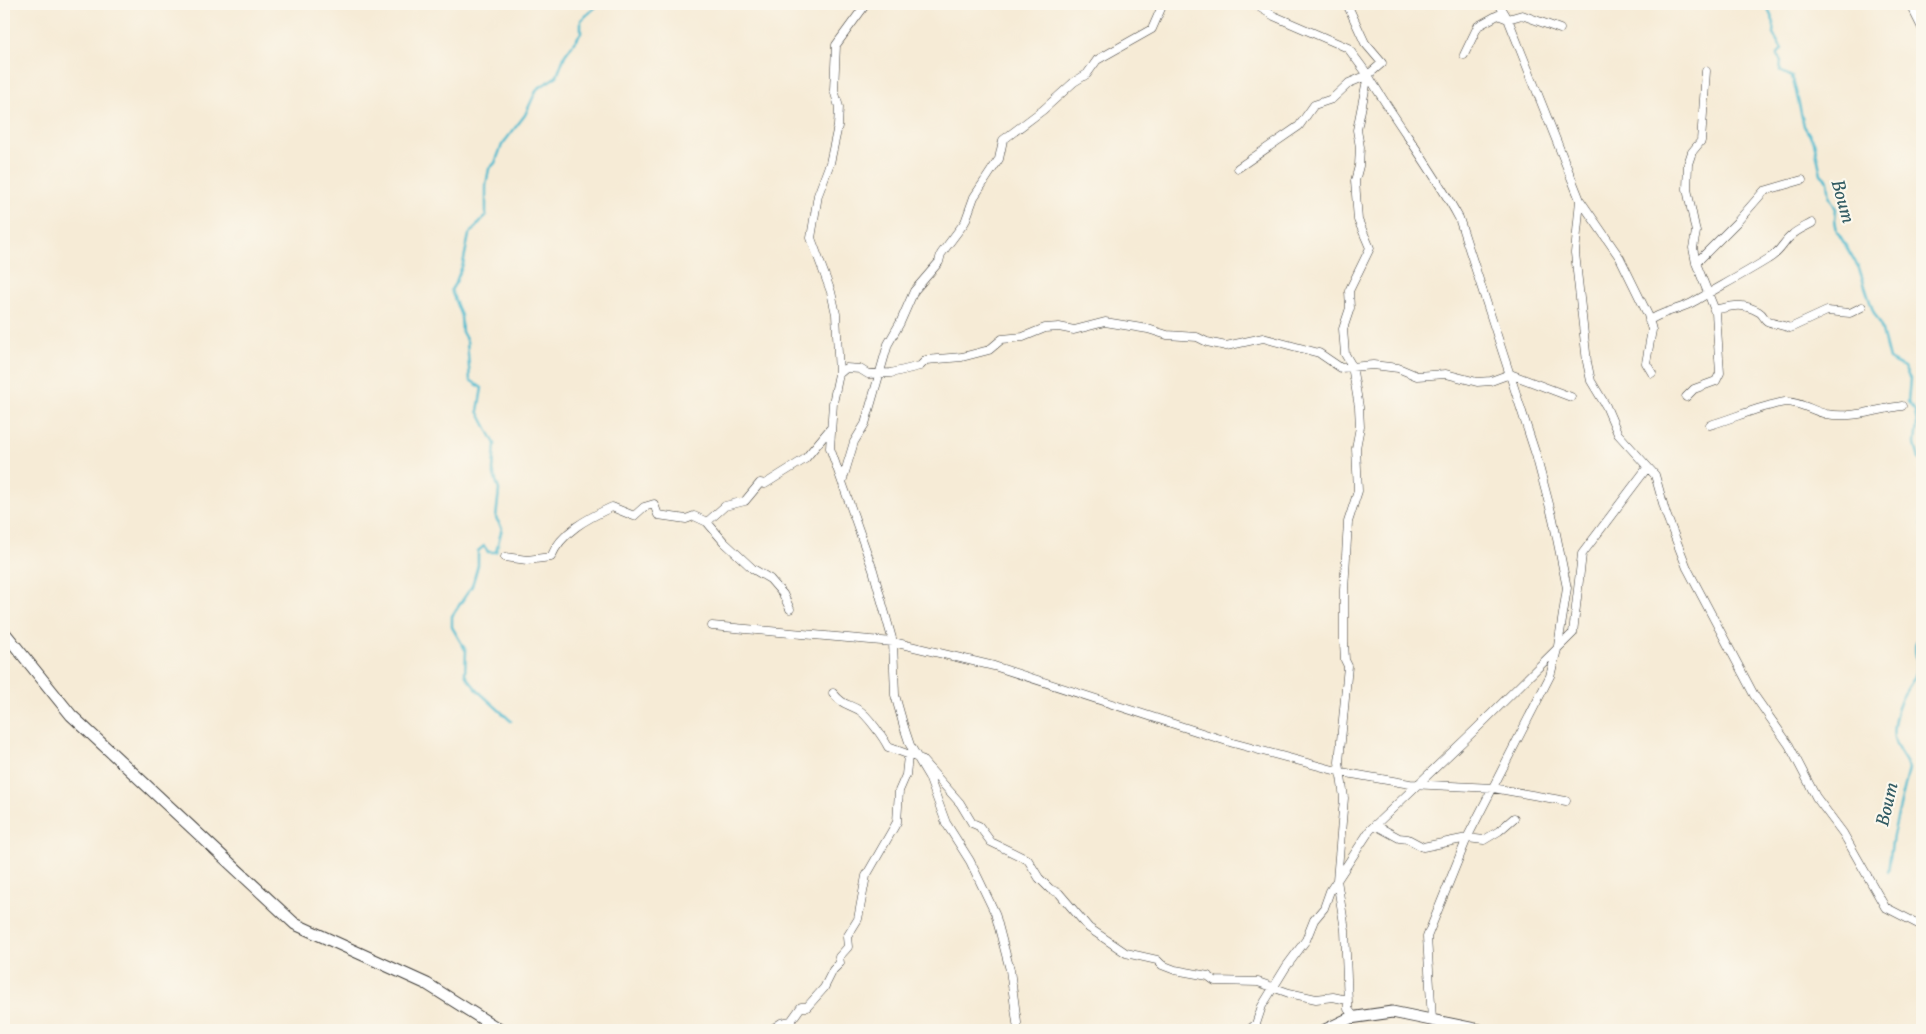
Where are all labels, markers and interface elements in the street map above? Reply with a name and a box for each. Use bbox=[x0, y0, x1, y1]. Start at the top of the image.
water label: Boum bbox=[1823, 177, 1861, 226]
water label: Boum bbox=[1870, 780, 1906, 829]

